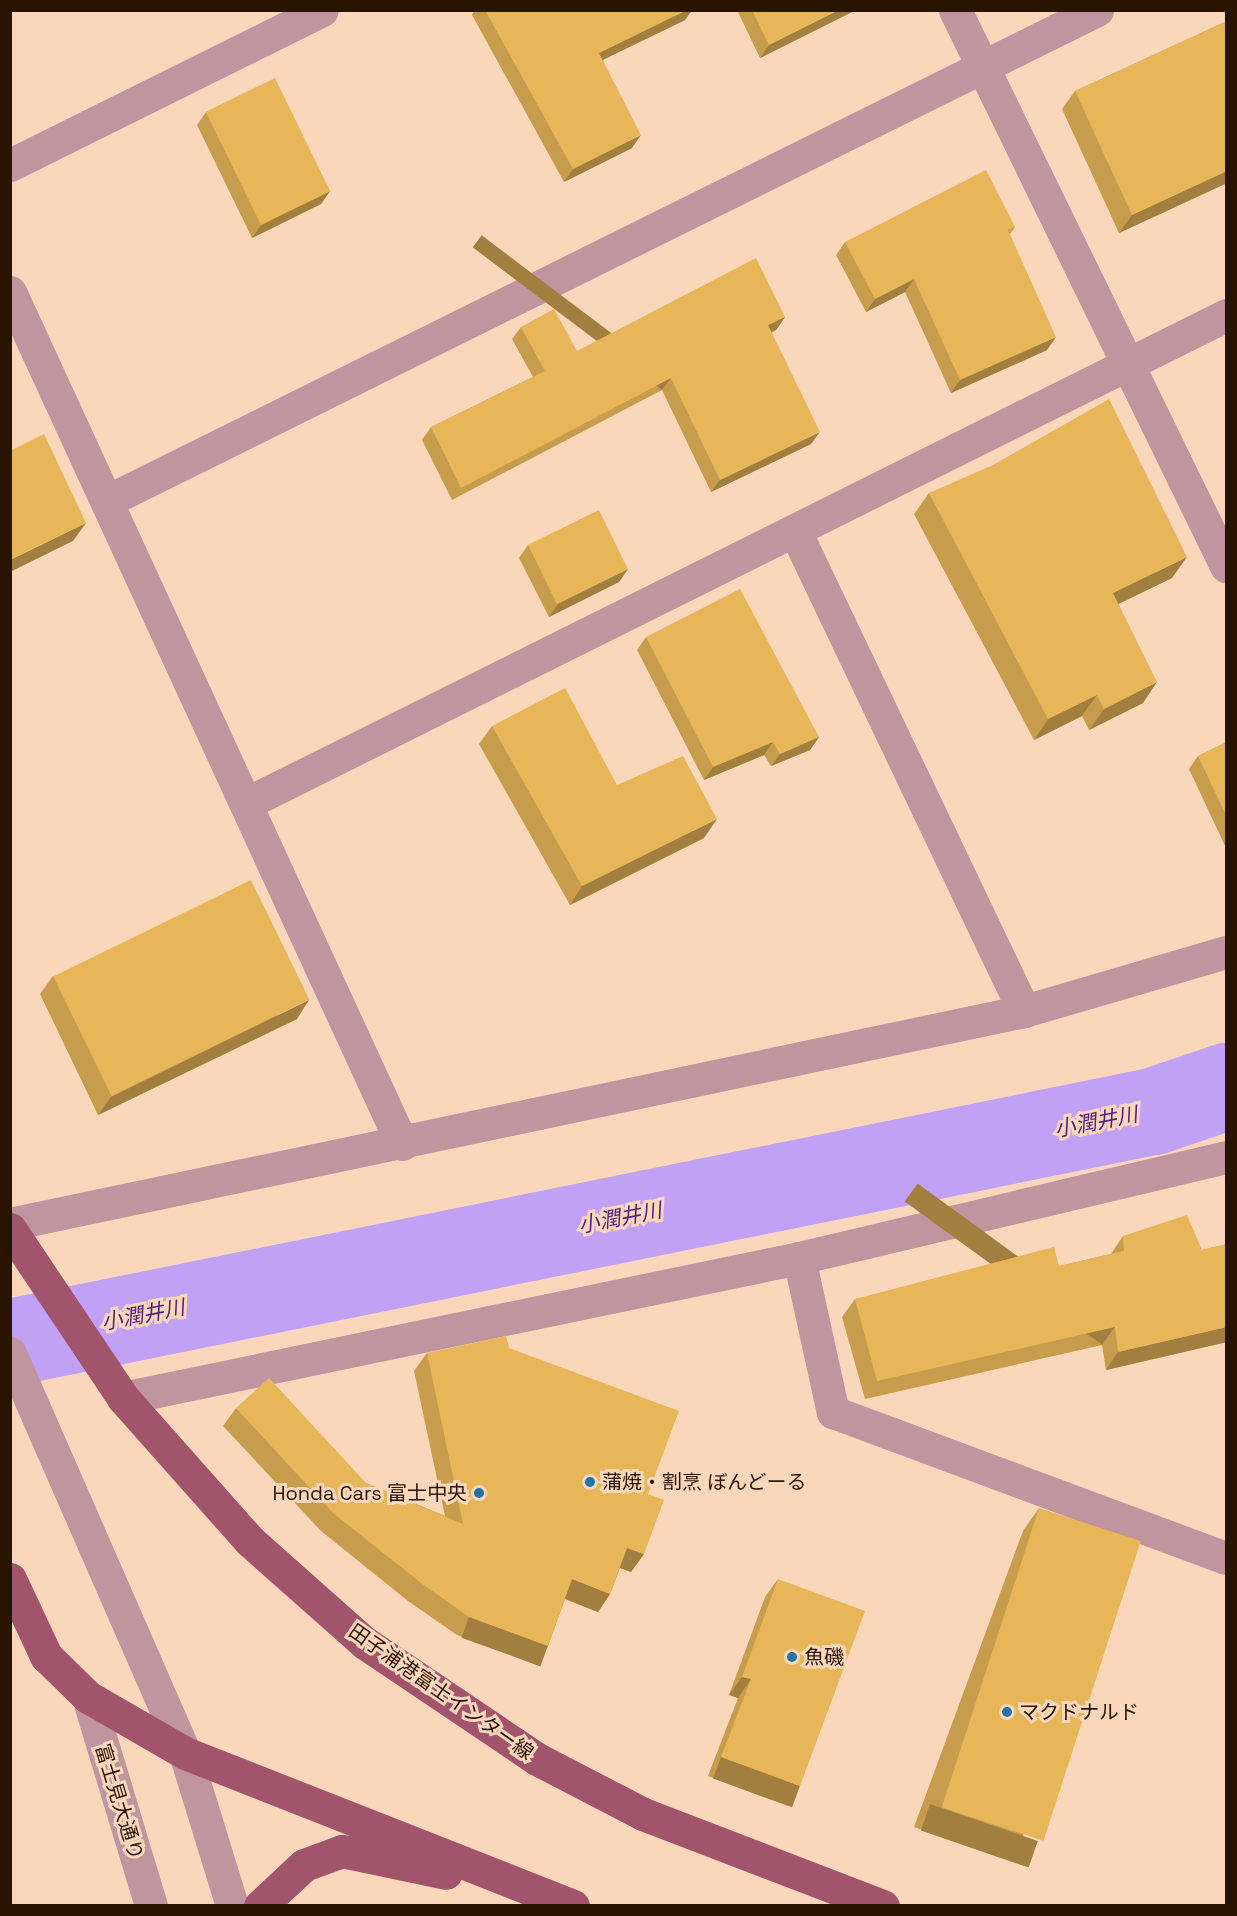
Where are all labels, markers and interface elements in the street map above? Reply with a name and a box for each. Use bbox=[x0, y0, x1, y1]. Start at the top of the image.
water label: 小潤井川 bbox=[1052, 1102, 1140, 1142]
water label: 小潤井川 bbox=[576, 1198, 664, 1238]
water label: 小潤井川 bbox=[99, 1295, 187, 1335]
place label: 蒲焼・割烹 ぼんどーる bbox=[602, 1470, 807, 1494]
marker: 蒲焼・割烹 ぼんどーる bbox=[583, 1475, 597, 1489]
place label: Honda Cars 富士中央 bbox=[272, 1481, 467, 1505]
marker: Honda Cars 富士中央 bbox=[472, 1486, 486, 1500]
street label: 田子浦港富士インター線 bbox=[344, 1619, 538, 1765]
place label: 魚磯 bbox=[804, 1645, 844, 1669]
marker: 魚磯 bbox=[785, 1650, 799, 1664]
place label: マクドナルド bbox=[1019, 1700, 1139, 1724]
marker: マクドナルド bbox=[1000, 1705, 1014, 1719]
street label: 富士見大通り bbox=[90, 1741, 148, 1863]

